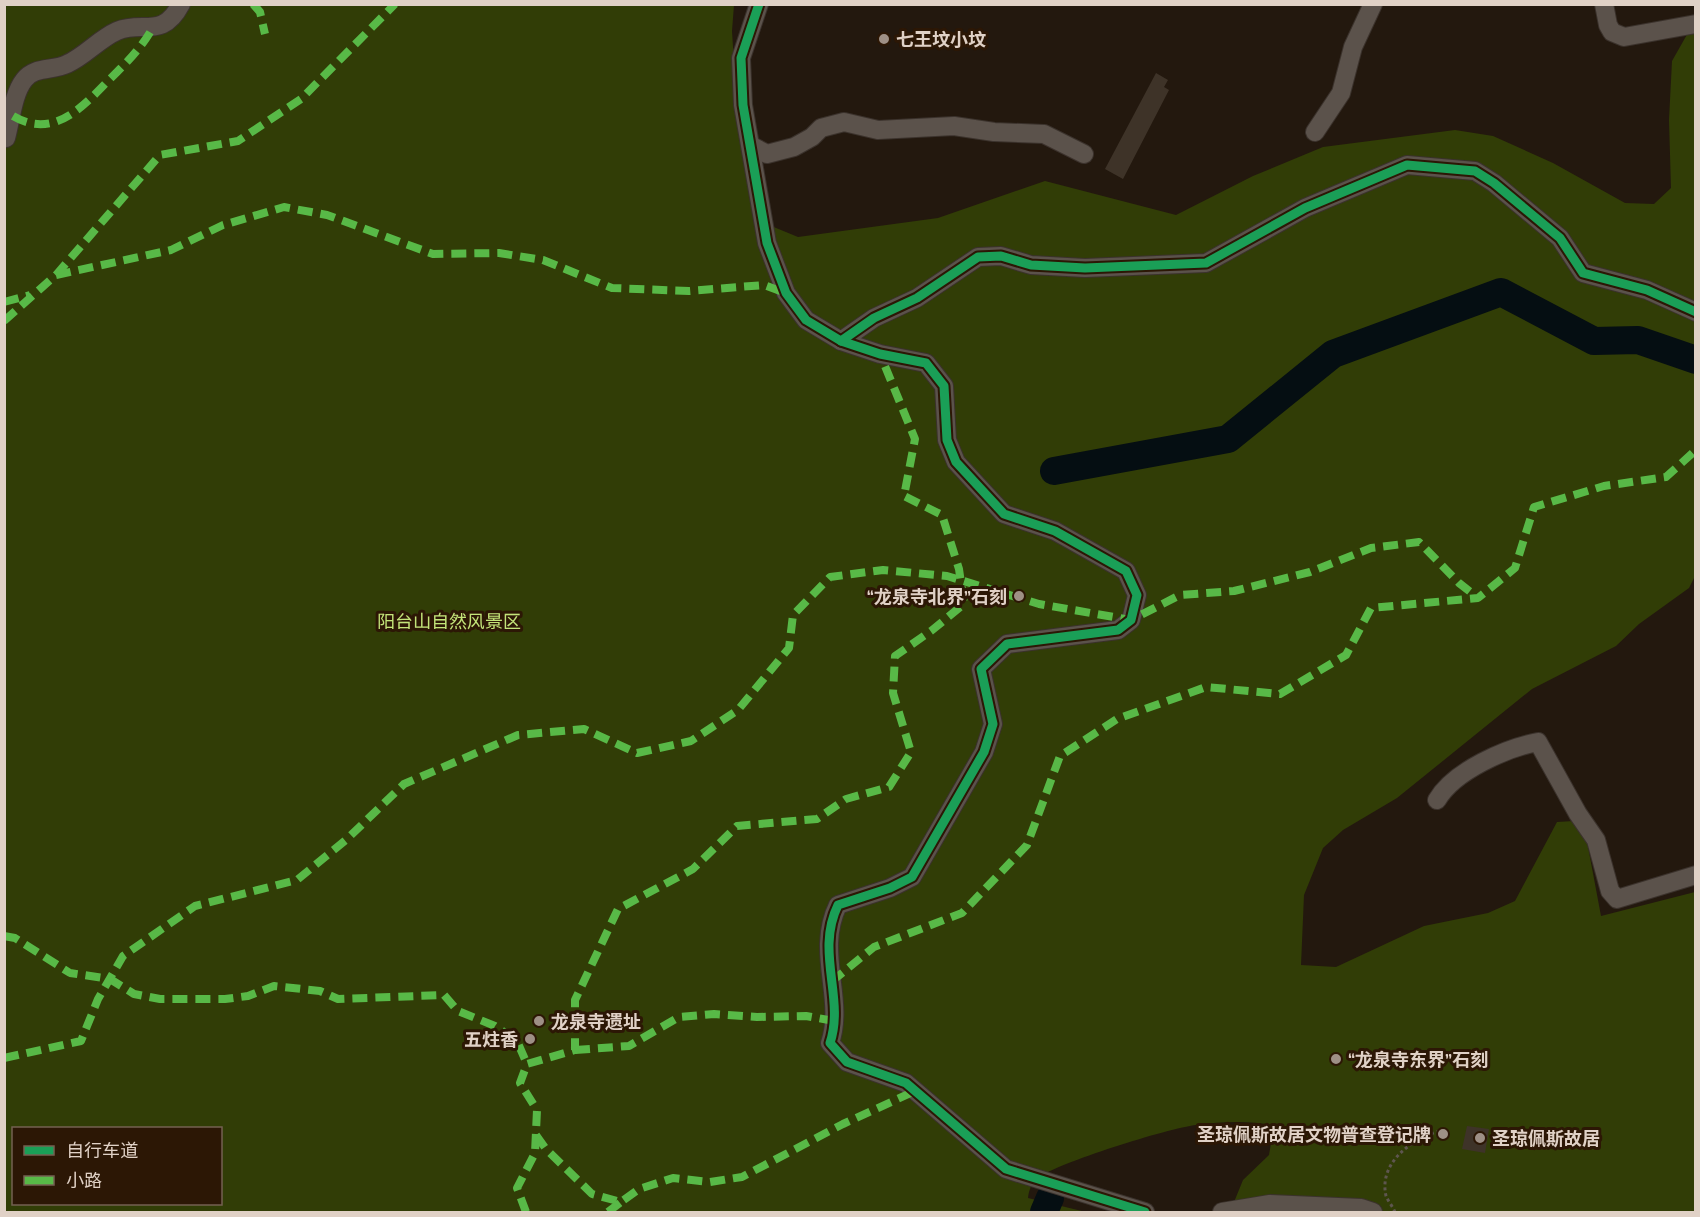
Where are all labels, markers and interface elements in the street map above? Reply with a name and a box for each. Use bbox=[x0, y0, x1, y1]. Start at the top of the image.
place label: 七王坟小坟 bbox=[896, 28, 986, 50]
marker: 七王坟小坟 bbox=[877, 32, 891, 46]
place label: “龙泉寺北界”石刻 bbox=[867, 585, 1007, 607]
marker: “龙泉寺北界”石刻 bbox=[1012, 589, 1026, 603]
park label: 阳台山自然风景区 bbox=[377, 610, 521, 632]
place label: 龙泉寺遗址 bbox=[551, 1010, 641, 1032]
marker: 龙泉寺遗址 bbox=[532, 1014, 546, 1028]
place label: 五炷香 bbox=[464, 1028, 518, 1050]
marker: 五炷香 bbox=[523, 1032, 537, 1046]
place label: “龙泉寺东界”石刻 bbox=[1348, 1048, 1488, 1070]
marker: “龙泉寺东界”石刻 bbox=[1329, 1052, 1343, 1066]
place label: 圣琼佩斯故居文物普查登记牌 bbox=[1197, 1123, 1431, 1145]
legend bbox=[12, 1127, 222, 1205]
marker: 圣琼佩斯故居文物普查登记牌 bbox=[1436, 1127, 1450, 1141]
place label: 圣琼佩斯故居 bbox=[1492, 1127, 1600, 1149]
marker: 圣琼佩斯故居 bbox=[1473, 1131, 1487, 1145]
text: 自行车道 bbox=[66, 1139, 138, 1161]
text: 小路 bbox=[66, 1169, 102, 1191]

